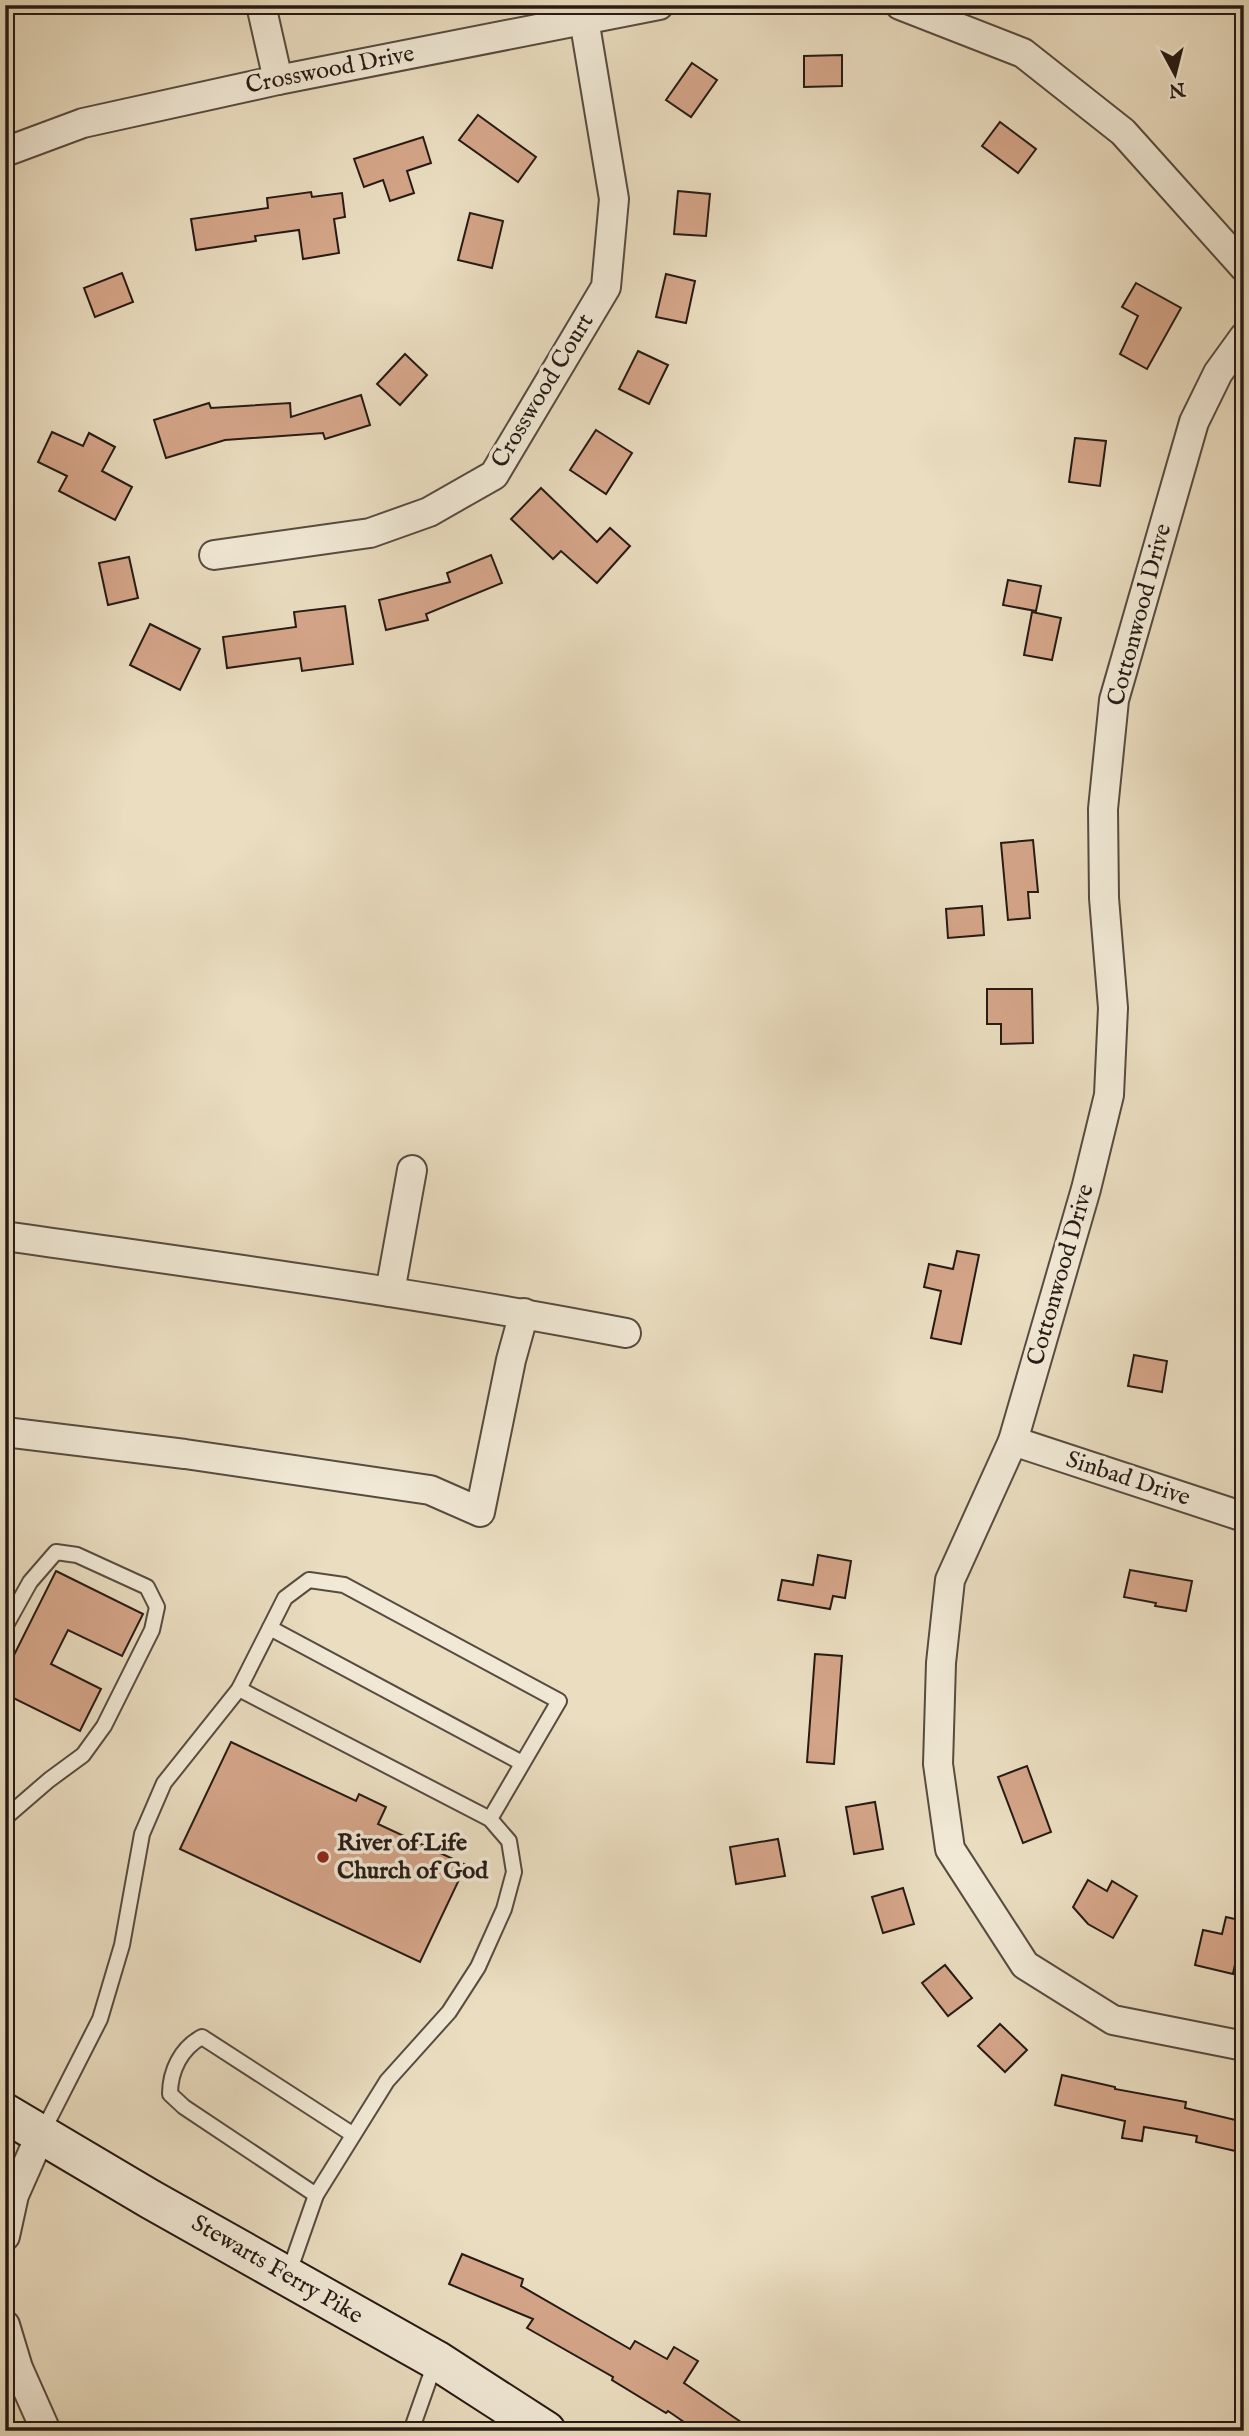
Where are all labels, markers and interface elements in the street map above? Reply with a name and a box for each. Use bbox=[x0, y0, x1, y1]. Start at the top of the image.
street label: Crosswood Drive bbox=[243, 38, 417, 102]
north arrow bbox=[1140, 38, 1210, 108]
text: N bbox=[1167, 76, 1187, 102]
street label: Crosswood Court bbox=[485, 308, 601, 474]
street label: Cottonwood Drive bbox=[1101, 521, 1179, 709]
street label: Cottonwood Drive bbox=[1020, 1181, 1102, 1369]
street label: Sinbad Drive bbox=[1062, 1444, 1194, 1514]
place label: River of Life Church of God bbox=[337, 1828, 489, 1887]
marker: River of Life Church of God bbox=[315, 1849, 331, 1865]
street label: Stewarts Ferry Pike bbox=[186, 2208, 368, 2332]

